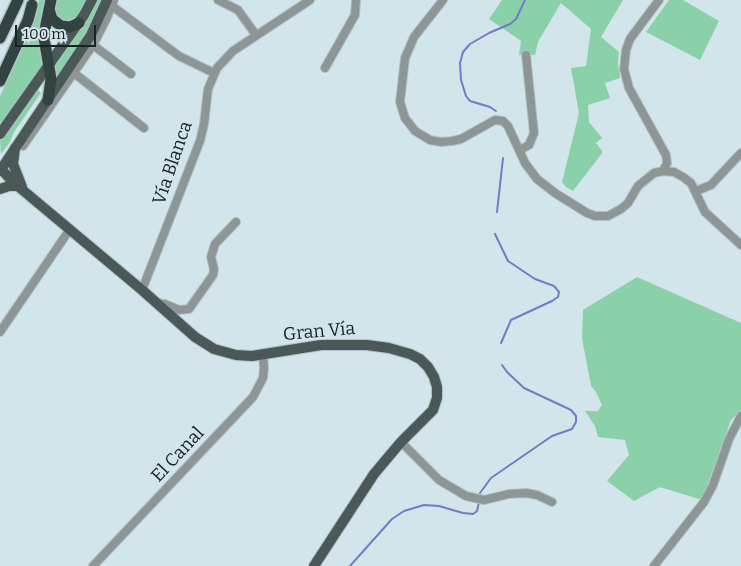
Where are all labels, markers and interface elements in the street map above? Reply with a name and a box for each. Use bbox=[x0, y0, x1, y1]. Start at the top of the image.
scale bar bbox=[18, 15, 99, 47]
text: 100 m bbox=[23, 25, 66, 43]
street label: Vía Blanca bbox=[149, 118, 197, 208]
street label: Gran Vía bbox=[282, 318, 356, 346]
street label: El Canal bbox=[147, 423, 209, 487]

